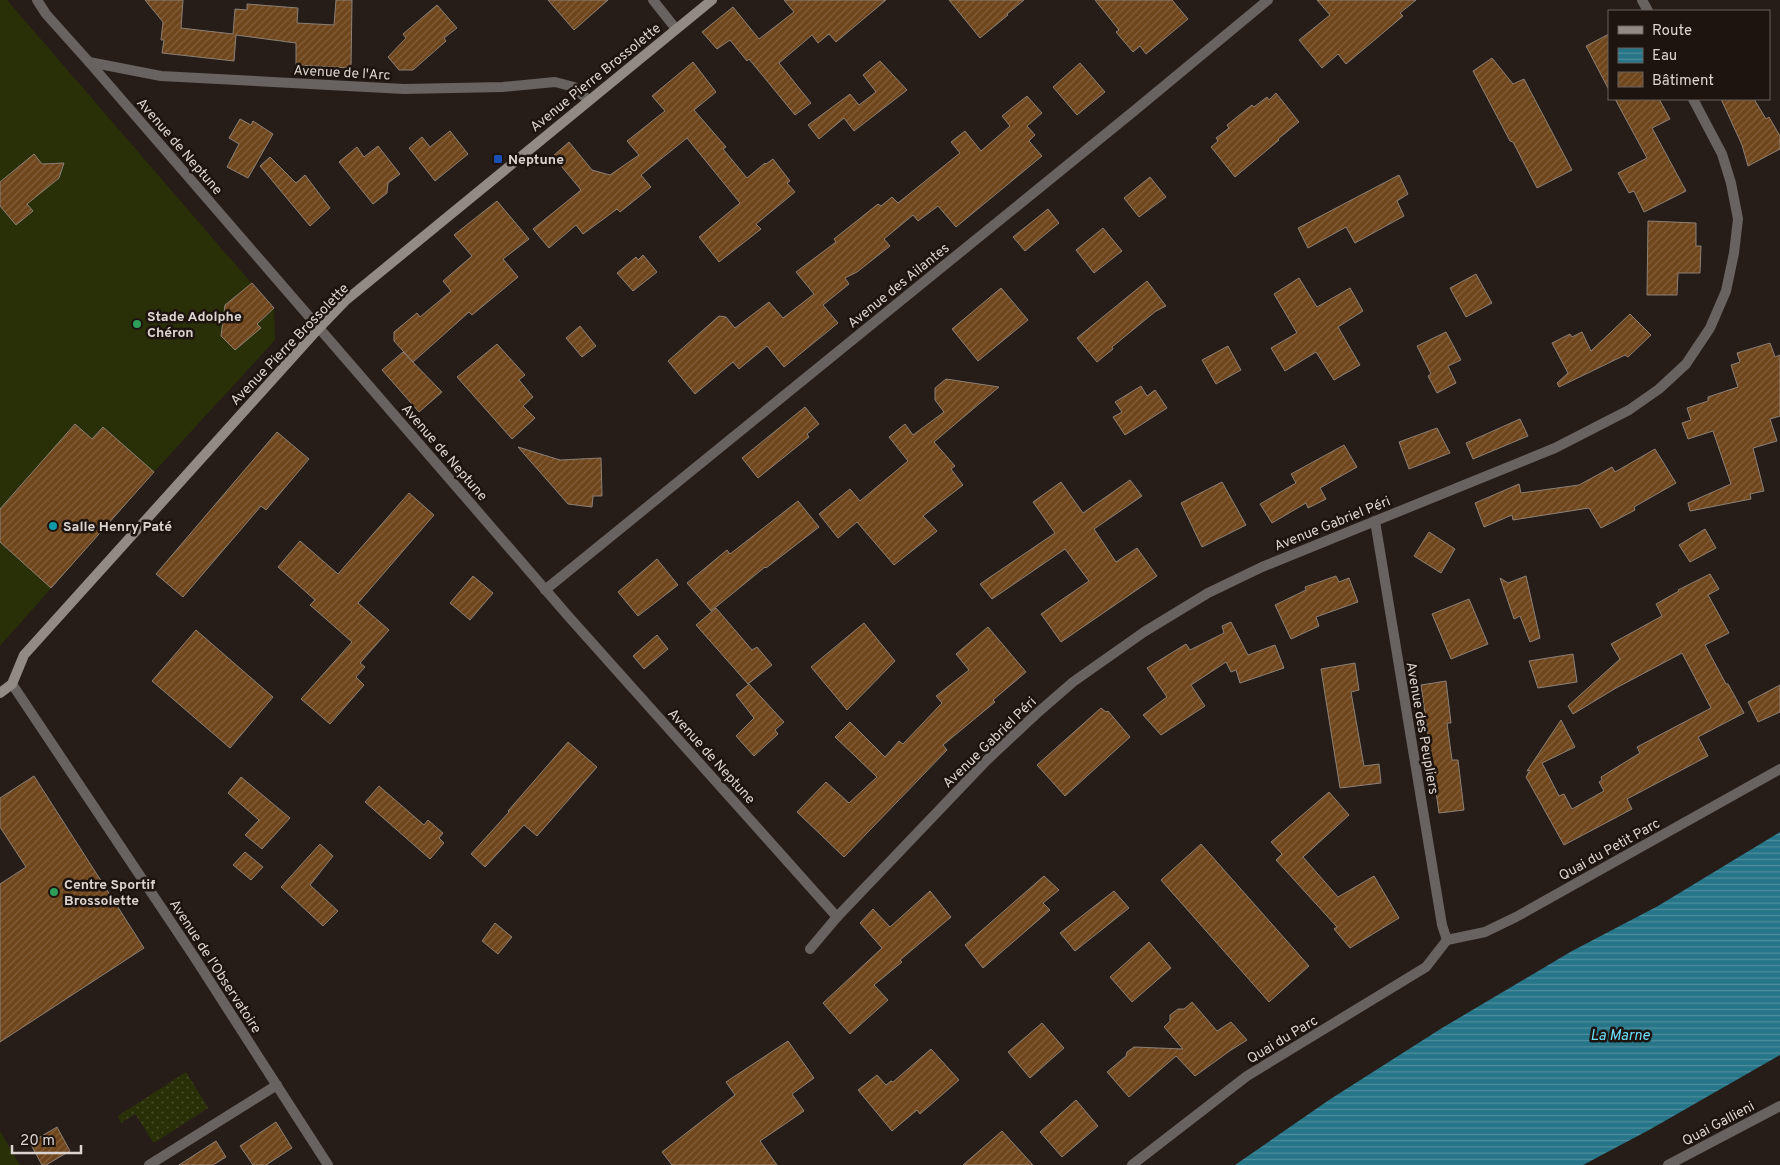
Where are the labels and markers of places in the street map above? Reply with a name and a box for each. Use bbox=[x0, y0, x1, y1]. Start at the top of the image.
place label: Neptune bbox=[508, 152, 564, 169]
marker: Neptune bbox=[492, 153, 504, 165]
place label: Stade Adolphe Chéron bbox=[147, 309, 242, 342]
marker: Stade Adolphe Chéron bbox=[131, 318, 143, 330]
place label: Salle Henry Paté bbox=[63, 519, 172, 536]
marker: Salle Henry Paté bbox=[47, 520, 59, 532]
place label: Centre Sportif Brossolette bbox=[64, 877, 155, 910]
marker: Centre Sportif Brossolette bbox=[48, 886, 60, 898]

